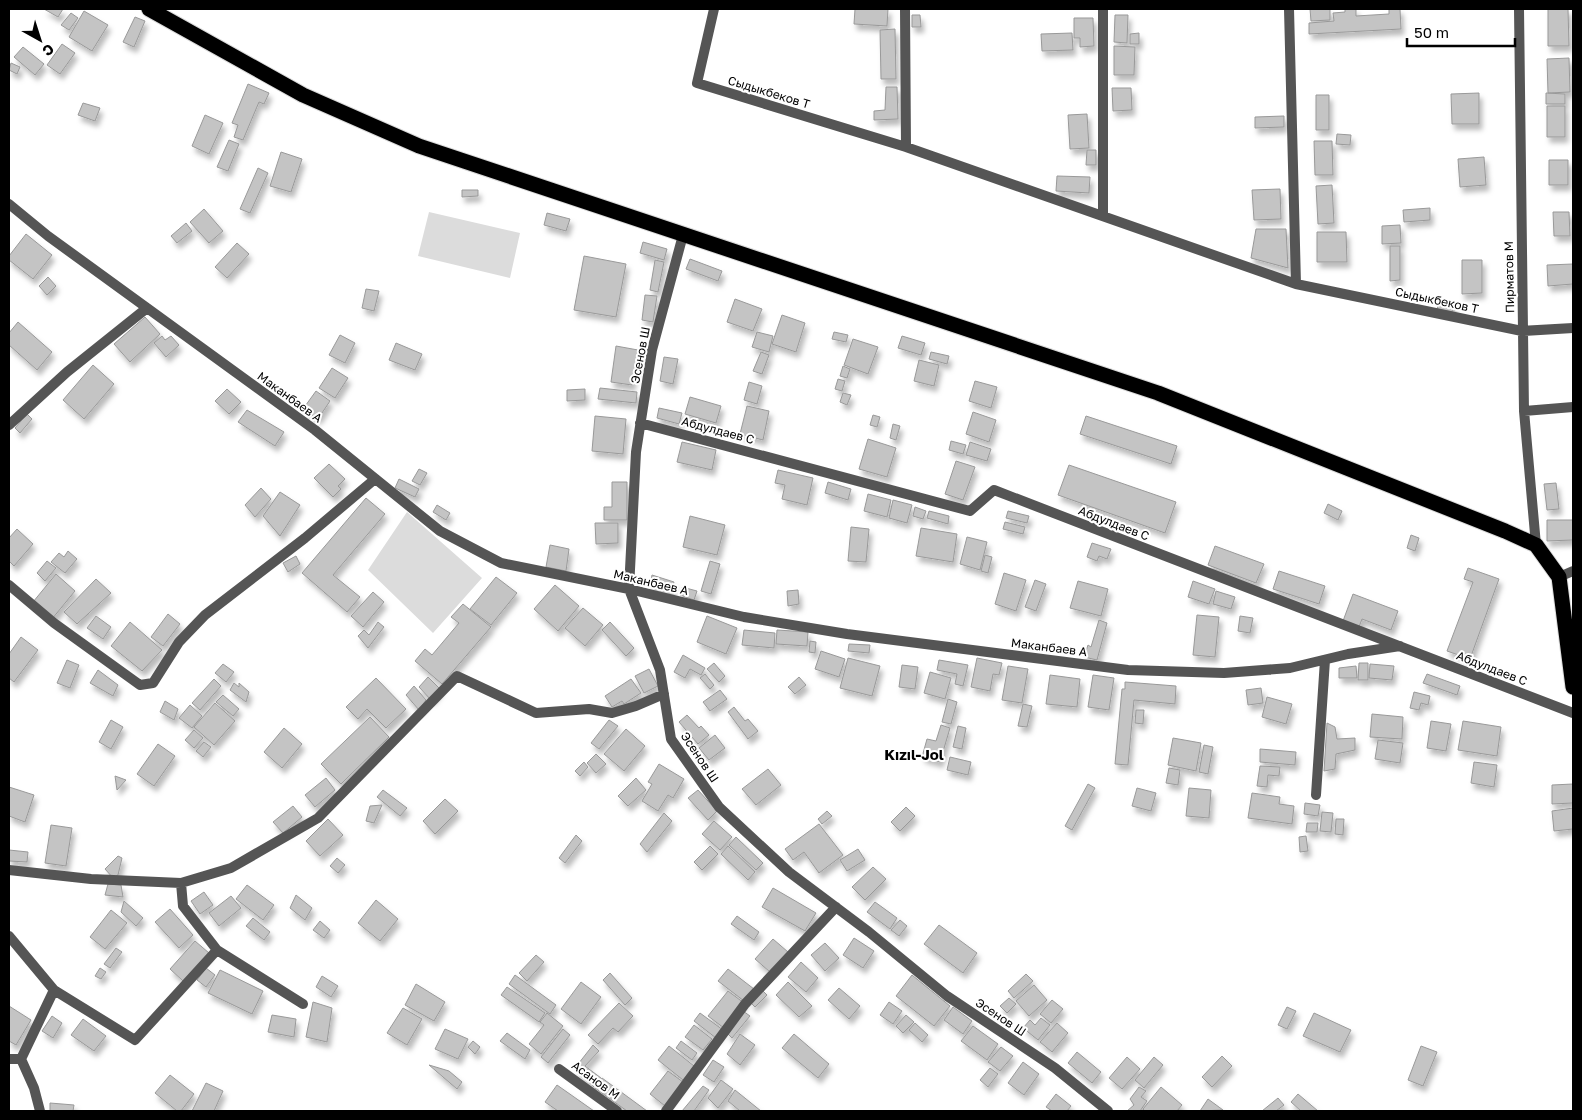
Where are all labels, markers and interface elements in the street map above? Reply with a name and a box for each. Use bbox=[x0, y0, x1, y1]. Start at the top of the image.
north arrow bbox=[15, 15, 65, 65]
scale bar bbox=[1407, 15, 1514, 47]
text: 50 m bbox=[1414, 23, 1449, 41]
text: С bbox=[39, 41, 58, 60]
street label: Сыдыкбеков Т bbox=[726, 72, 812, 112]
street label: Пирматов М bbox=[1501, 241, 1517, 313]
street label: Сыдыкбеков Т bbox=[1394, 284, 1481, 316]
street label: Эсенов Ш bbox=[627, 325, 653, 385]
street label: Маканбаев А bbox=[255, 368, 325, 426]
street label: Абдулдаев С bbox=[680, 413, 756, 447]
street label: Абдулдаев С bbox=[1076, 503, 1152, 543]
street label: Маканбаев А bbox=[612, 566, 690, 598]
street label: Маканбаев А bbox=[1010, 635, 1088, 659]
street label: Абдулдаев С bbox=[1454, 648, 1530, 688]
street label: Эсенов Ш bbox=[678, 729, 722, 785]
district label: Kızıl-Jol bbox=[884, 745, 944, 763]
street label: Эсенов Ш bbox=[973, 995, 1029, 1039]
street label: Асанов М bbox=[569, 1058, 623, 1102]

